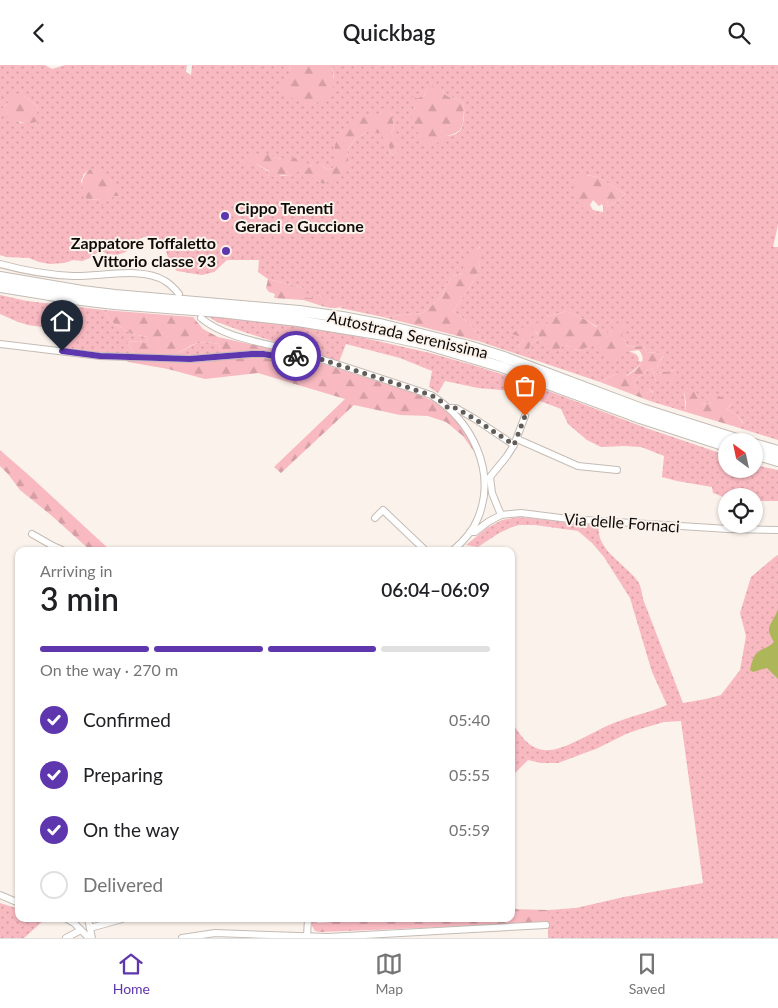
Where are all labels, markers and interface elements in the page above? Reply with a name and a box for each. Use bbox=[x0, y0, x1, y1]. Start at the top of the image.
icon: back bbox=[25, 19, 53, 47]
text: Quickbag bbox=[343, 19, 435, 46]
icon: search bbox=[725, 19, 753, 47]
place label: Cippo Tenenti Geraci e Guccione bbox=[235, 198, 364, 235]
marker: Cippo Tenenti Geraci e Guccione bbox=[219, 210, 231, 222]
place label: Zappatore Toffaletto Vittorio classe 93 bbox=[71, 233, 216, 270]
marker: Zappatore Toffaletto Vittorio classe 93 bbox=[220, 245, 232, 257]
pin bbox=[41, 300, 83, 351]
street label: Autostrada Serenissima bbox=[326, 306, 490, 362]
icon: home bbox=[48, 307, 76, 335]
courier bbox=[271, 331, 321, 381]
icon: bike bbox=[282, 342, 310, 370]
pin bbox=[504, 365, 546, 416]
icon: bag bbox=[511, 372, 539, 400]
north arrow bbox=[718, 433, 762, 477]
map controls bbox=[718, 433, 763, 533]
button: locate bbox=[718, 488, 763, 533]
street label: Via delle Fornaci bbox=[564, 508, 680, 536]
text: Arriving in bbox=[40, 561, 113, 580]
text: 06:04–06:09 bbox=[381, 578, 490, 601]
text: 3 min bbox=[40, 579, 119, 618]
text: On the way · 270 m bbox=[40, 660, 178, 679]
icon: check bbox=[40, 706, 68, 734]
text: Confirmed bbox=[83, 708, 171, 731]
text: 05:40 bbox=[449, 710, 490, 729]
icon: check bbox=[40, 761, 68, 789]
text: Preparing bbox=[83, 763, 163, 786]
text: 05:55 bbox=[449, 765, 490, 784]
icon: check bbox=[40, 816, 68, 844]
text: On the way bbox=[83, 818, 179, 841]
text: 05:59 bbox=[449, 820, 490, 839]
text: Delivered bbox=[83, 873, 163, 896]
tab: Home bbox=[113, 950, 150, 997]
tab: Map bbox=[375, 950, 403, 997]
tab: Saved bbox=[629, 950, 665, 997]

